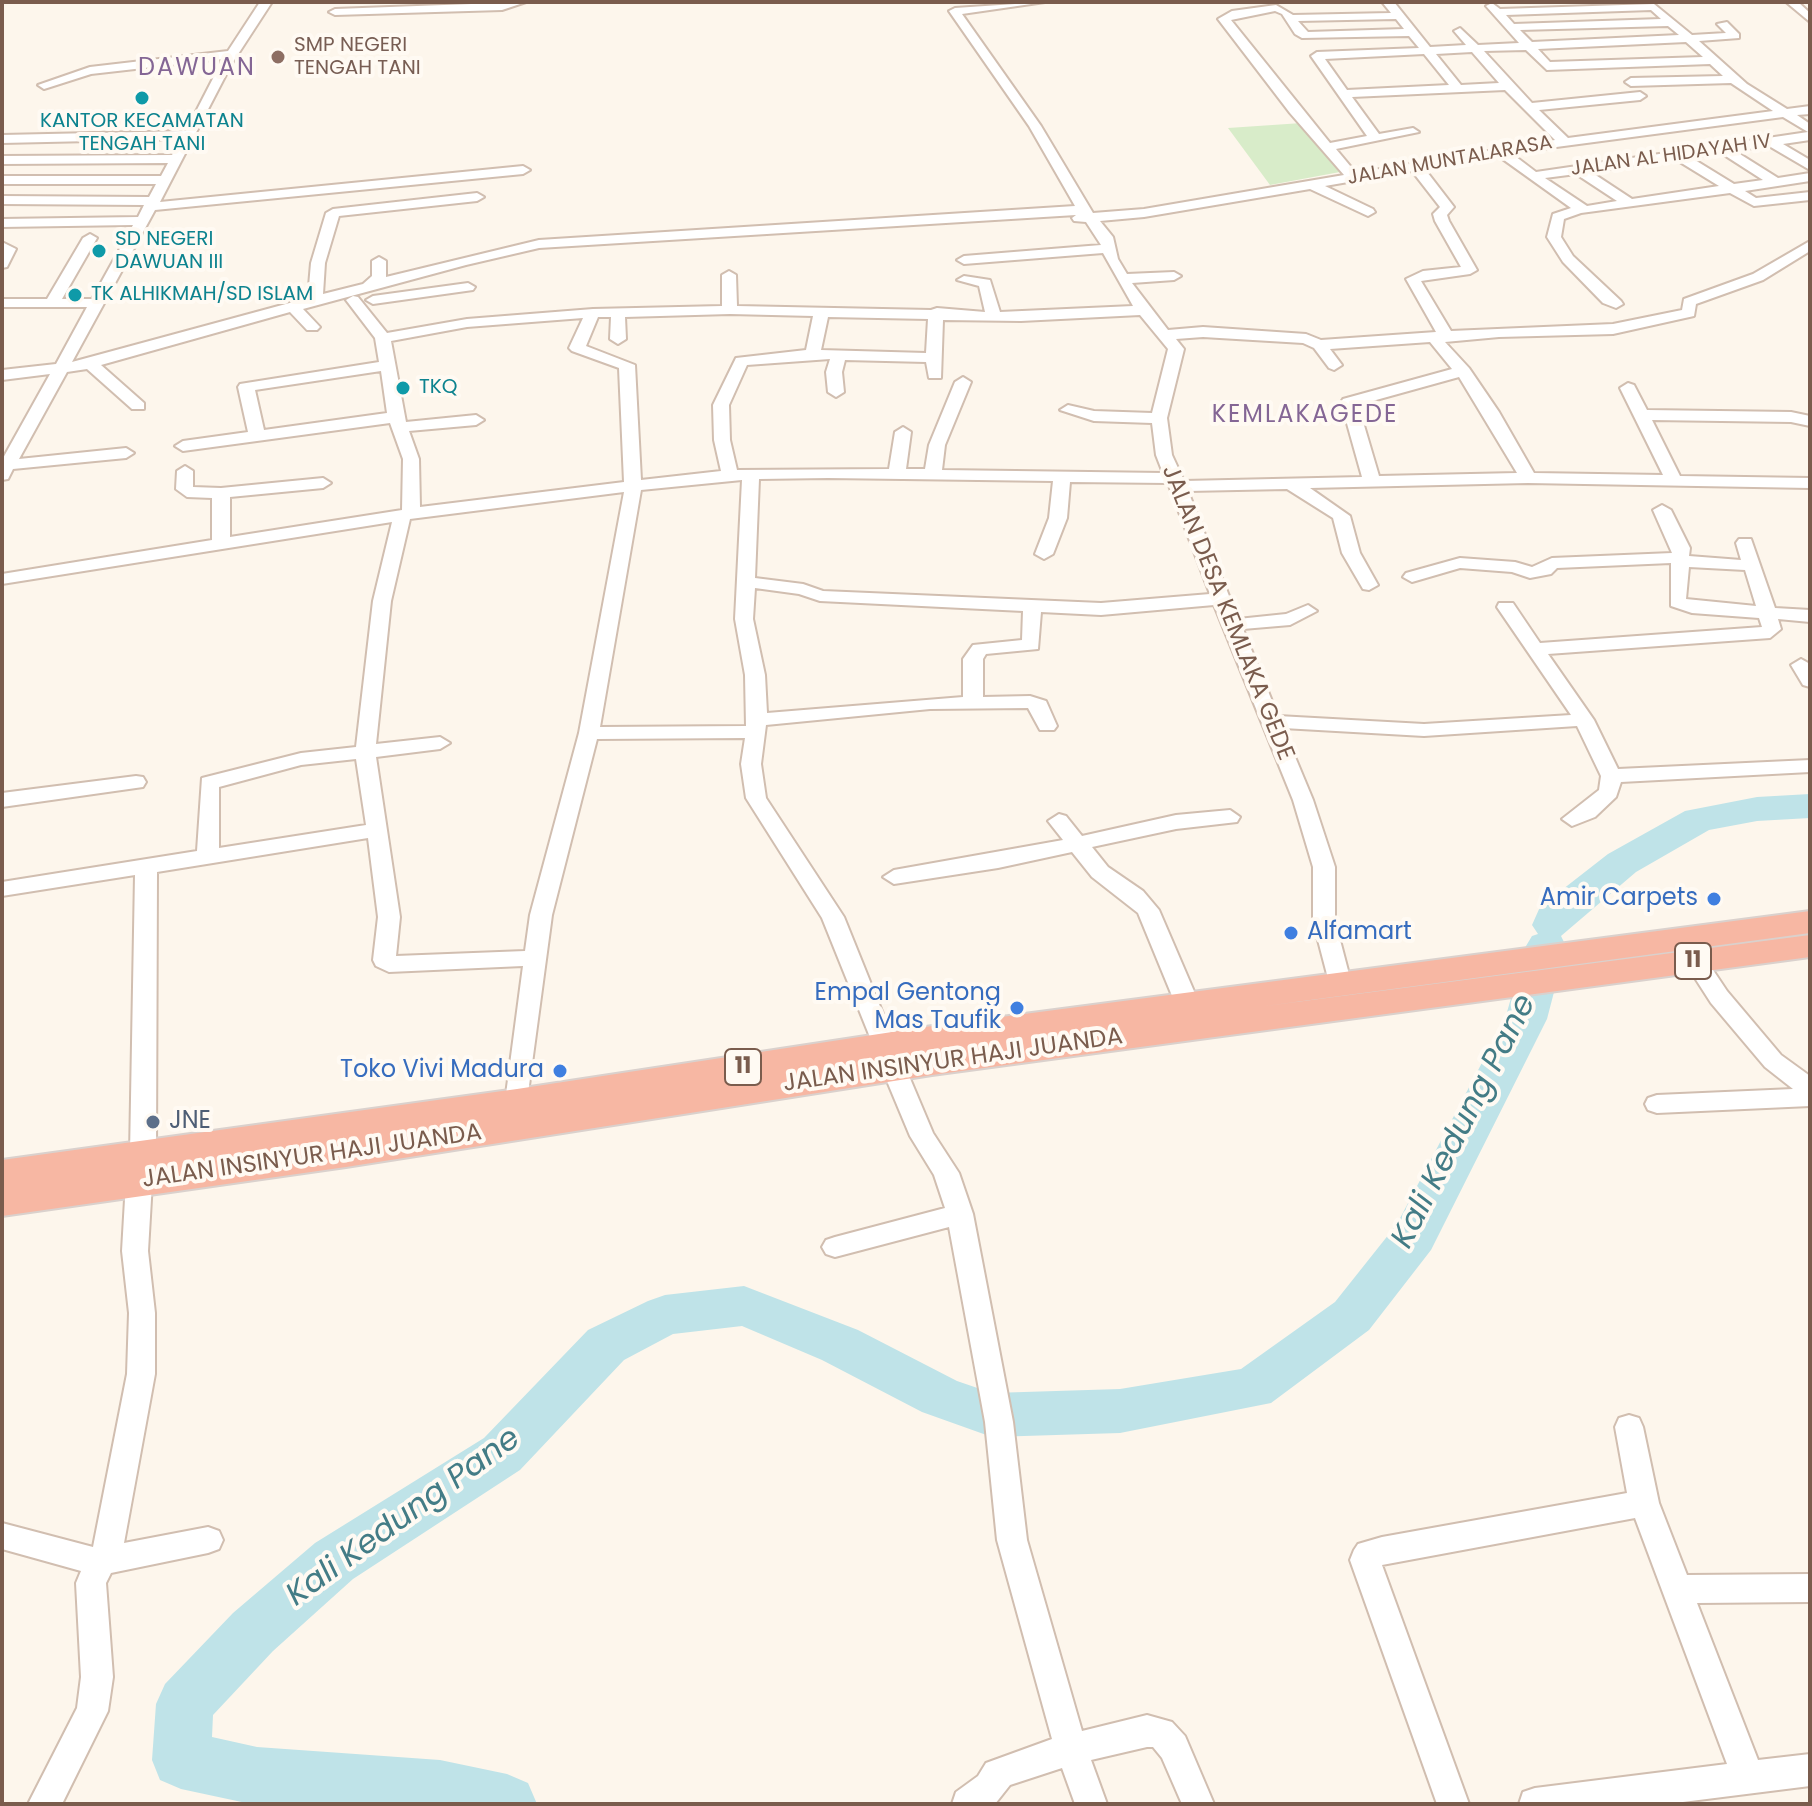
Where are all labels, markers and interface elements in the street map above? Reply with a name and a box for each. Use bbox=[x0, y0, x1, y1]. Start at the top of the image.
place label: SMP NEGERI TENGAH TANI bbox=[294, 34, 421, 81]
marker: SMP NEGERI TENGAH TANI bbox=[269, 48, 287, 66]
district label: DAWUAN bbox=[138, 55, 256, 83]
marker: KANTOR KECAMATAN TENGAH TANI bbox=[133, 89, 151, 107]
place label: KANTOR KECAMATAN TENGAH TANI bbox=[40, 110, 244, 157]
street label: JALAN AL HIDAYAH IV bbox=[1569, 130, 1773, 182]
street label: JALAN MUNTALARASA bbox=[1346, 131, 1554, 191]
place label: SD NEGERI DAWUAN III bbox=[115, 228, 223, 275]
marker: SD NEGERI DAWUAN III bbox=[90, 242, 108, 260]
place label: TK ALHIKMAH/SD ISLAM bbox=[91, 283, 313, 307]
marker: TK ALHIKMAH/SD ISLAM bbox=[66, 286, 84, 304]
place label: TKQ bbox=[419, 376, 458, 400]
marker: TKQ bbox=[394, 379, 412, 397]
district label: KEMLAKAGEDE bbox=[1212, 402, 1398, 430]
street label: JALAN DESA KEMLAKA GEDE bbox=[1154, 461, 1300, 765]
place label: Amir Carpets bbox=[1540, 885, 1698, 913]
marker: Amir Carpets bbox=[1705, 890, 1723, 908]
place label: Alfamart bbox=[1307, 919, 1412, 947]
marker: Alfamart bbox=[1282, 924, 1300, 942]
road number: 11 bbox=[1675, 943, 1711, 979]
place label: Empal Gentong Mas Taufik bbox=[815, 980, 1001, 1036]
water label: Kali Kedung Pane bbox=[1384, 989, 1546, 1255]
marker: Empal Gentong Mas Taufik bbox=[1008, 999, 1026, 1017]
street label: JALAN INSINYUR HAJI JUANDA bbox=[781, 1023, 1125, 1099]
road number: 11 bbox=[725, 1049, 761, 1085]
place label: Toko Vivi Madura bbox=[340, 1057, 544, 1085]
marker: Toko Vivi Madura bbox=[551, 1062, 569, 1080]
place label: JNE bbox=[169, 1108, 211, 1136]
marker: JNE bbox=[144, 1113, 162, 1131]
street label: JALAN INSINYUR HAJI JUANDA bbox=[140, 1119, 484, 1195]
water label: Kali Kedung Pane bbox=[280, 1420, 528, 1616]

